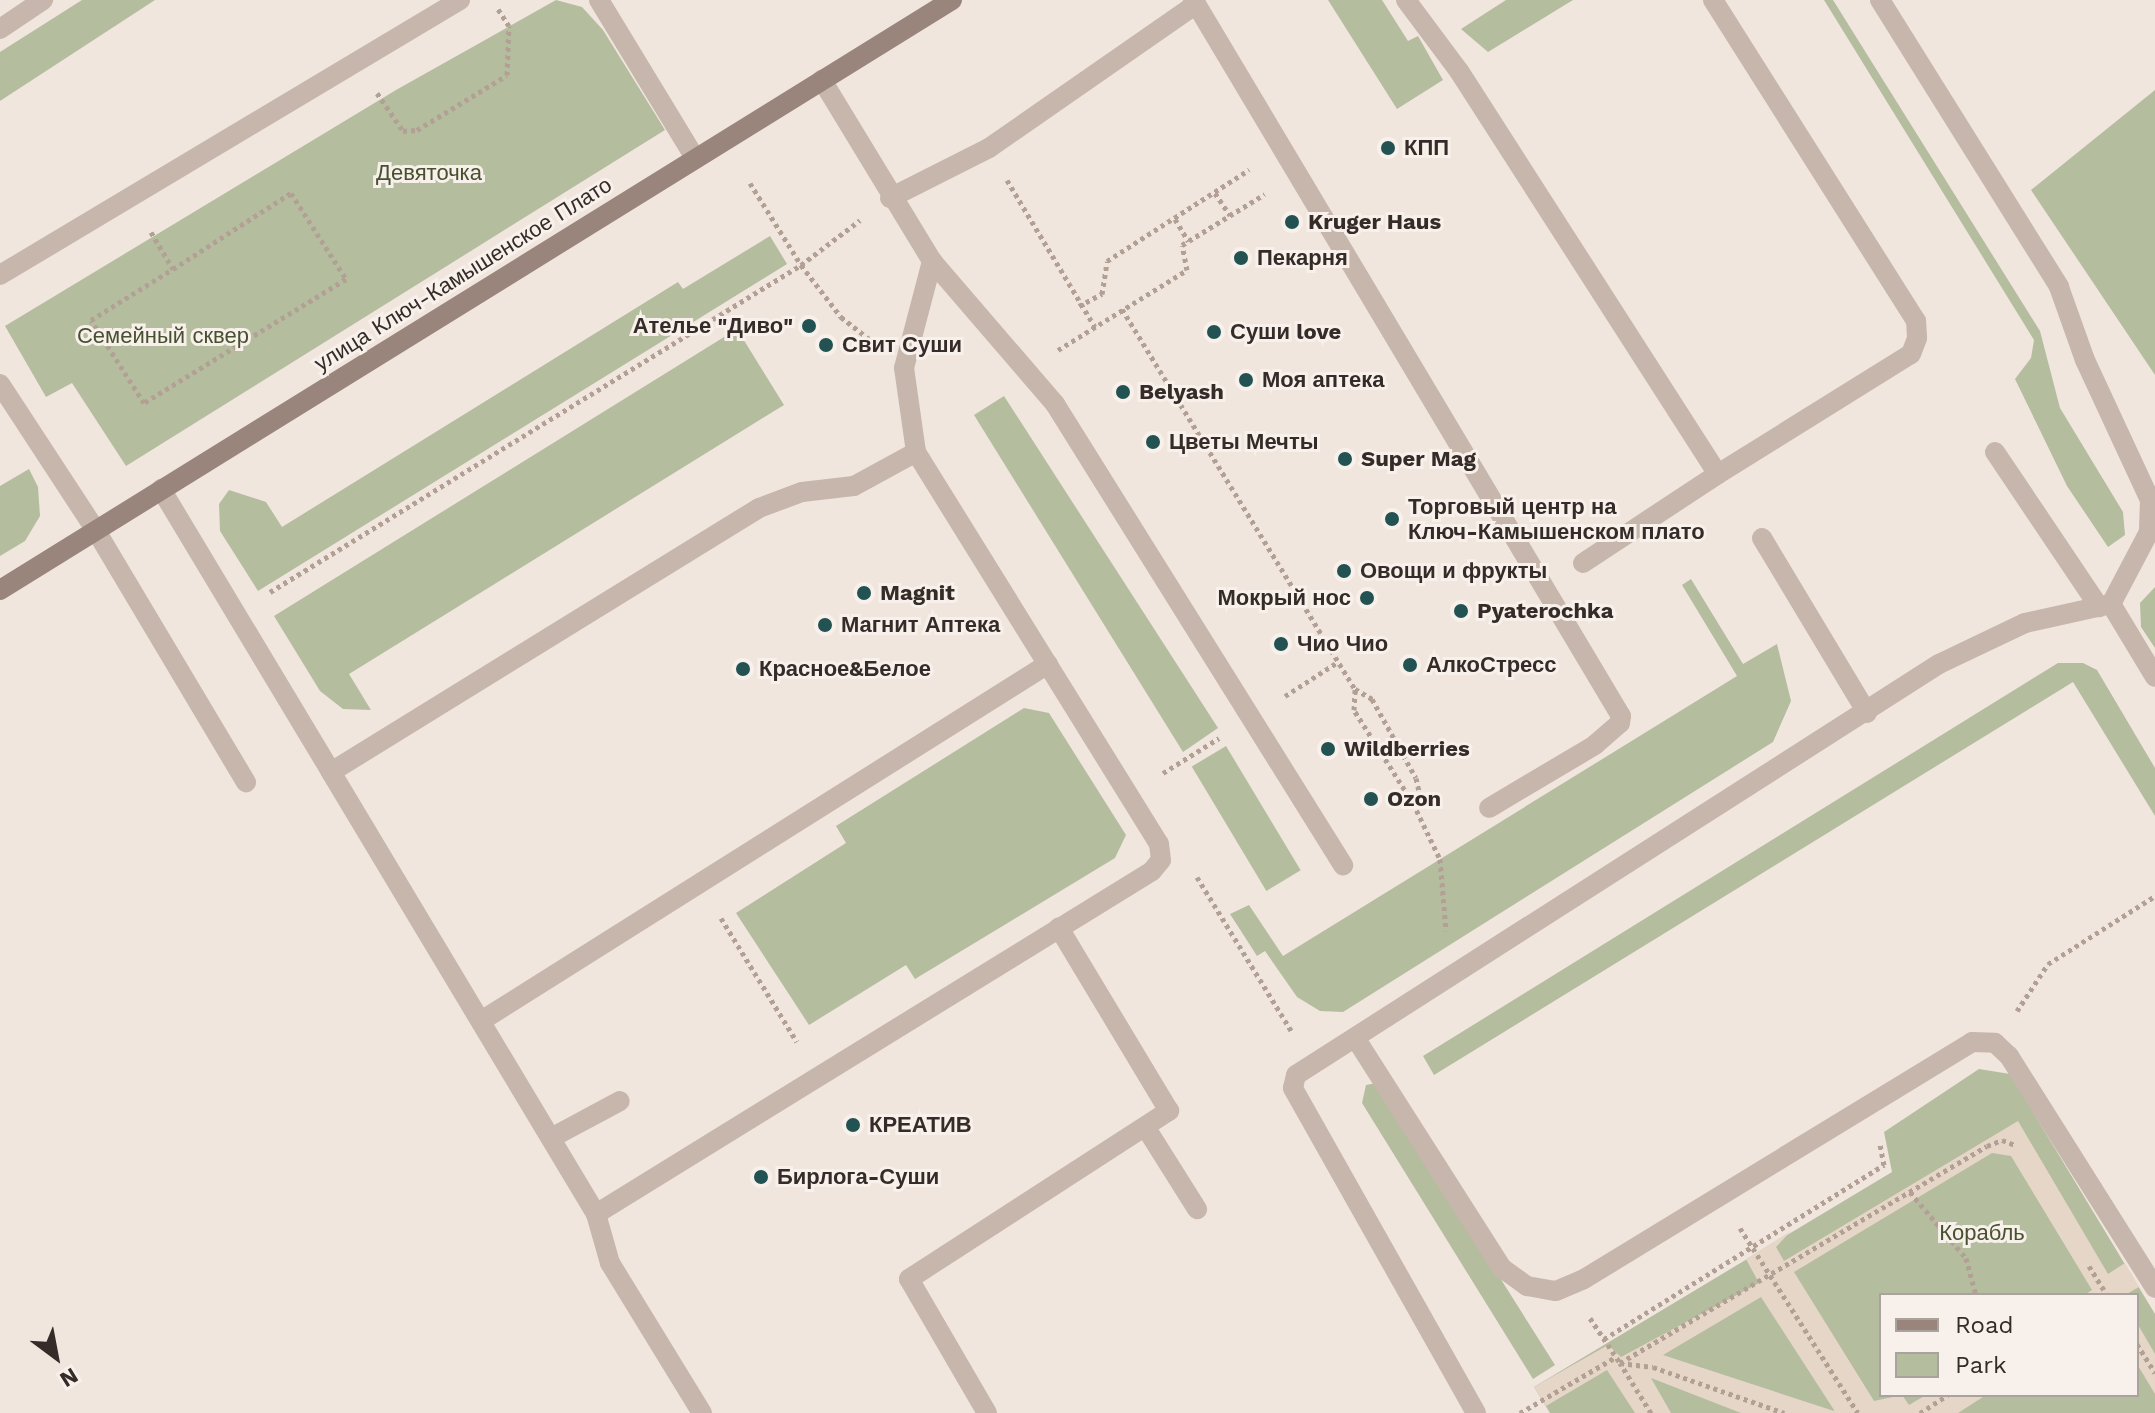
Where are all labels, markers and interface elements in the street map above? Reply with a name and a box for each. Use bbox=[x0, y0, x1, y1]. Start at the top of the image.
place label: КПП bbox=[1404, 135, 1449, 161]
marker: КПП bbox=[1379, 139, 1397, 157]
park label: Девяточка bbox=[376, 160, 482, 186]
street label: улица Ключ-Камышенское Плато bbox=[309, 171, 617, 377]
place label: Kruger Haus bbox=[1308, 209, 1441, 235]
marker: Kruger Haus bbox=[1283, 213, 1301, 231]
place label: Пекарня bbox=[1257, 245, 1348, 271]
marker: Пекарня bbox=[1232, 249, 1250, 267]
place label: Ателье "Диво" bbox=[633, 313, 793, 339]
marker: Ателье "Диво" bbox=[800, 317, 818, 335]
place label: Суши love bbox=[1230, 319, 1341, 345]
park label: Семейный сквер bbox=[77, 323, 249, 349]
marker: Суши love bbox=[1205, 323, 1223, 341]
place label: Свит Суши bbox=[842, 332, 962, 358]
marker: Свит Суши bbox=[817, 336, 835, 354]
place label: Моя аптека bbox=[1262, 367, 1384, 393]
marker: Моя аптека bbox=[1237, 371, 1255, 389]
place label: Belyash bbox=[1139, 379, 1224, 405]
marker: Belyash bbox=[1114, 383, 1132, 401]
place label: Цветы Мечты bbox=[1169, 429, 1318, 455]
marker: Цветы Мечты bbox=[1144, 433, 1162, 451]
place label: Super Mag bbox=[1361, 446, 1476, 472]
marker: Super Mag bbox=[1336, 450, 1354, 468]
place label: Торговый центр на Ключ-Камышенском плато bbox=[1408, 493, 1705, 544]
marker: Торговый центр на Ключ-Камышенском плато bbox=[1383, 510, 1401, 528]
place label: Овощи и фрукты bbox=[1360, 558, 1547, 584]
marker: Овощи и фрукты bbox=[1335, 562, 1353, 580]
place label: Magnit bbox=[880, 580, 955, 606]
marker: Magnit bbox=[855, 584, 873, 602]
place label: Мокрый нос bbox=[1218, 585, 1351, 611]
marker: Мокрый нос bbox=[1358, 589, 1376, 607]
place label: Pyaterochka bbox=[1477, 598, 1613, 624]
marker: Pyaterochka bbox=[1452, 602, 1470, 620]
place label: Магнит Аптека bbox=[841, 612, 1000, 638]
marker: Магнит Аптека bbox=[816, 616, 834, 634]
place label: Чио Чио bbox=[1297, 631, 1388, 657]
marker: Чио Чио bbox=[1272, 635, 1290, 653]
place label: АлкоСтресс bbox=[1426, 652, 1557, 678]
place label: Красное&Белое bbox=[759, 656, 931, 682]
marker: АлкоСтресс bbox=[1401, 656, 1419, 674]
marker: Красное&Белое bbox=[734, 660, 752, 678]
place label: Wildberries bbox=[1344, 736, 1470, 762]
marker: Wildberries bbox=[1319, 740, 1337, 758]
place label: Ozon bbox=[1387, 786, 1441, 812]
marker: Ozon bbox=[1362, 790, 1380, 808]
place label: КРЕАТИВ bbox=[869, 1112, 972, 1138]
marker: КРЕАТИВ bbox=[844, 1116, 862, 1134]
place label: Бирлога-Суши bbox=[777, 1164, 939, 1190]
marker: Бирлога-Суши bbox=[752, 1168, 770, 1186]
park label: Корабль bbox=[1939, 1220, 2025, 1246]
legend bbox=[1879, 1293, 2139, 1397]
text: Road bbox=[1955, 1311, 2014, 1339]
north arrow bbox=[16, 1317, 96, 1397]
text: Park bbox=[1955, 1351, 2007, 1379]
text: N bbox=[55, 1363, 83, 1393]

